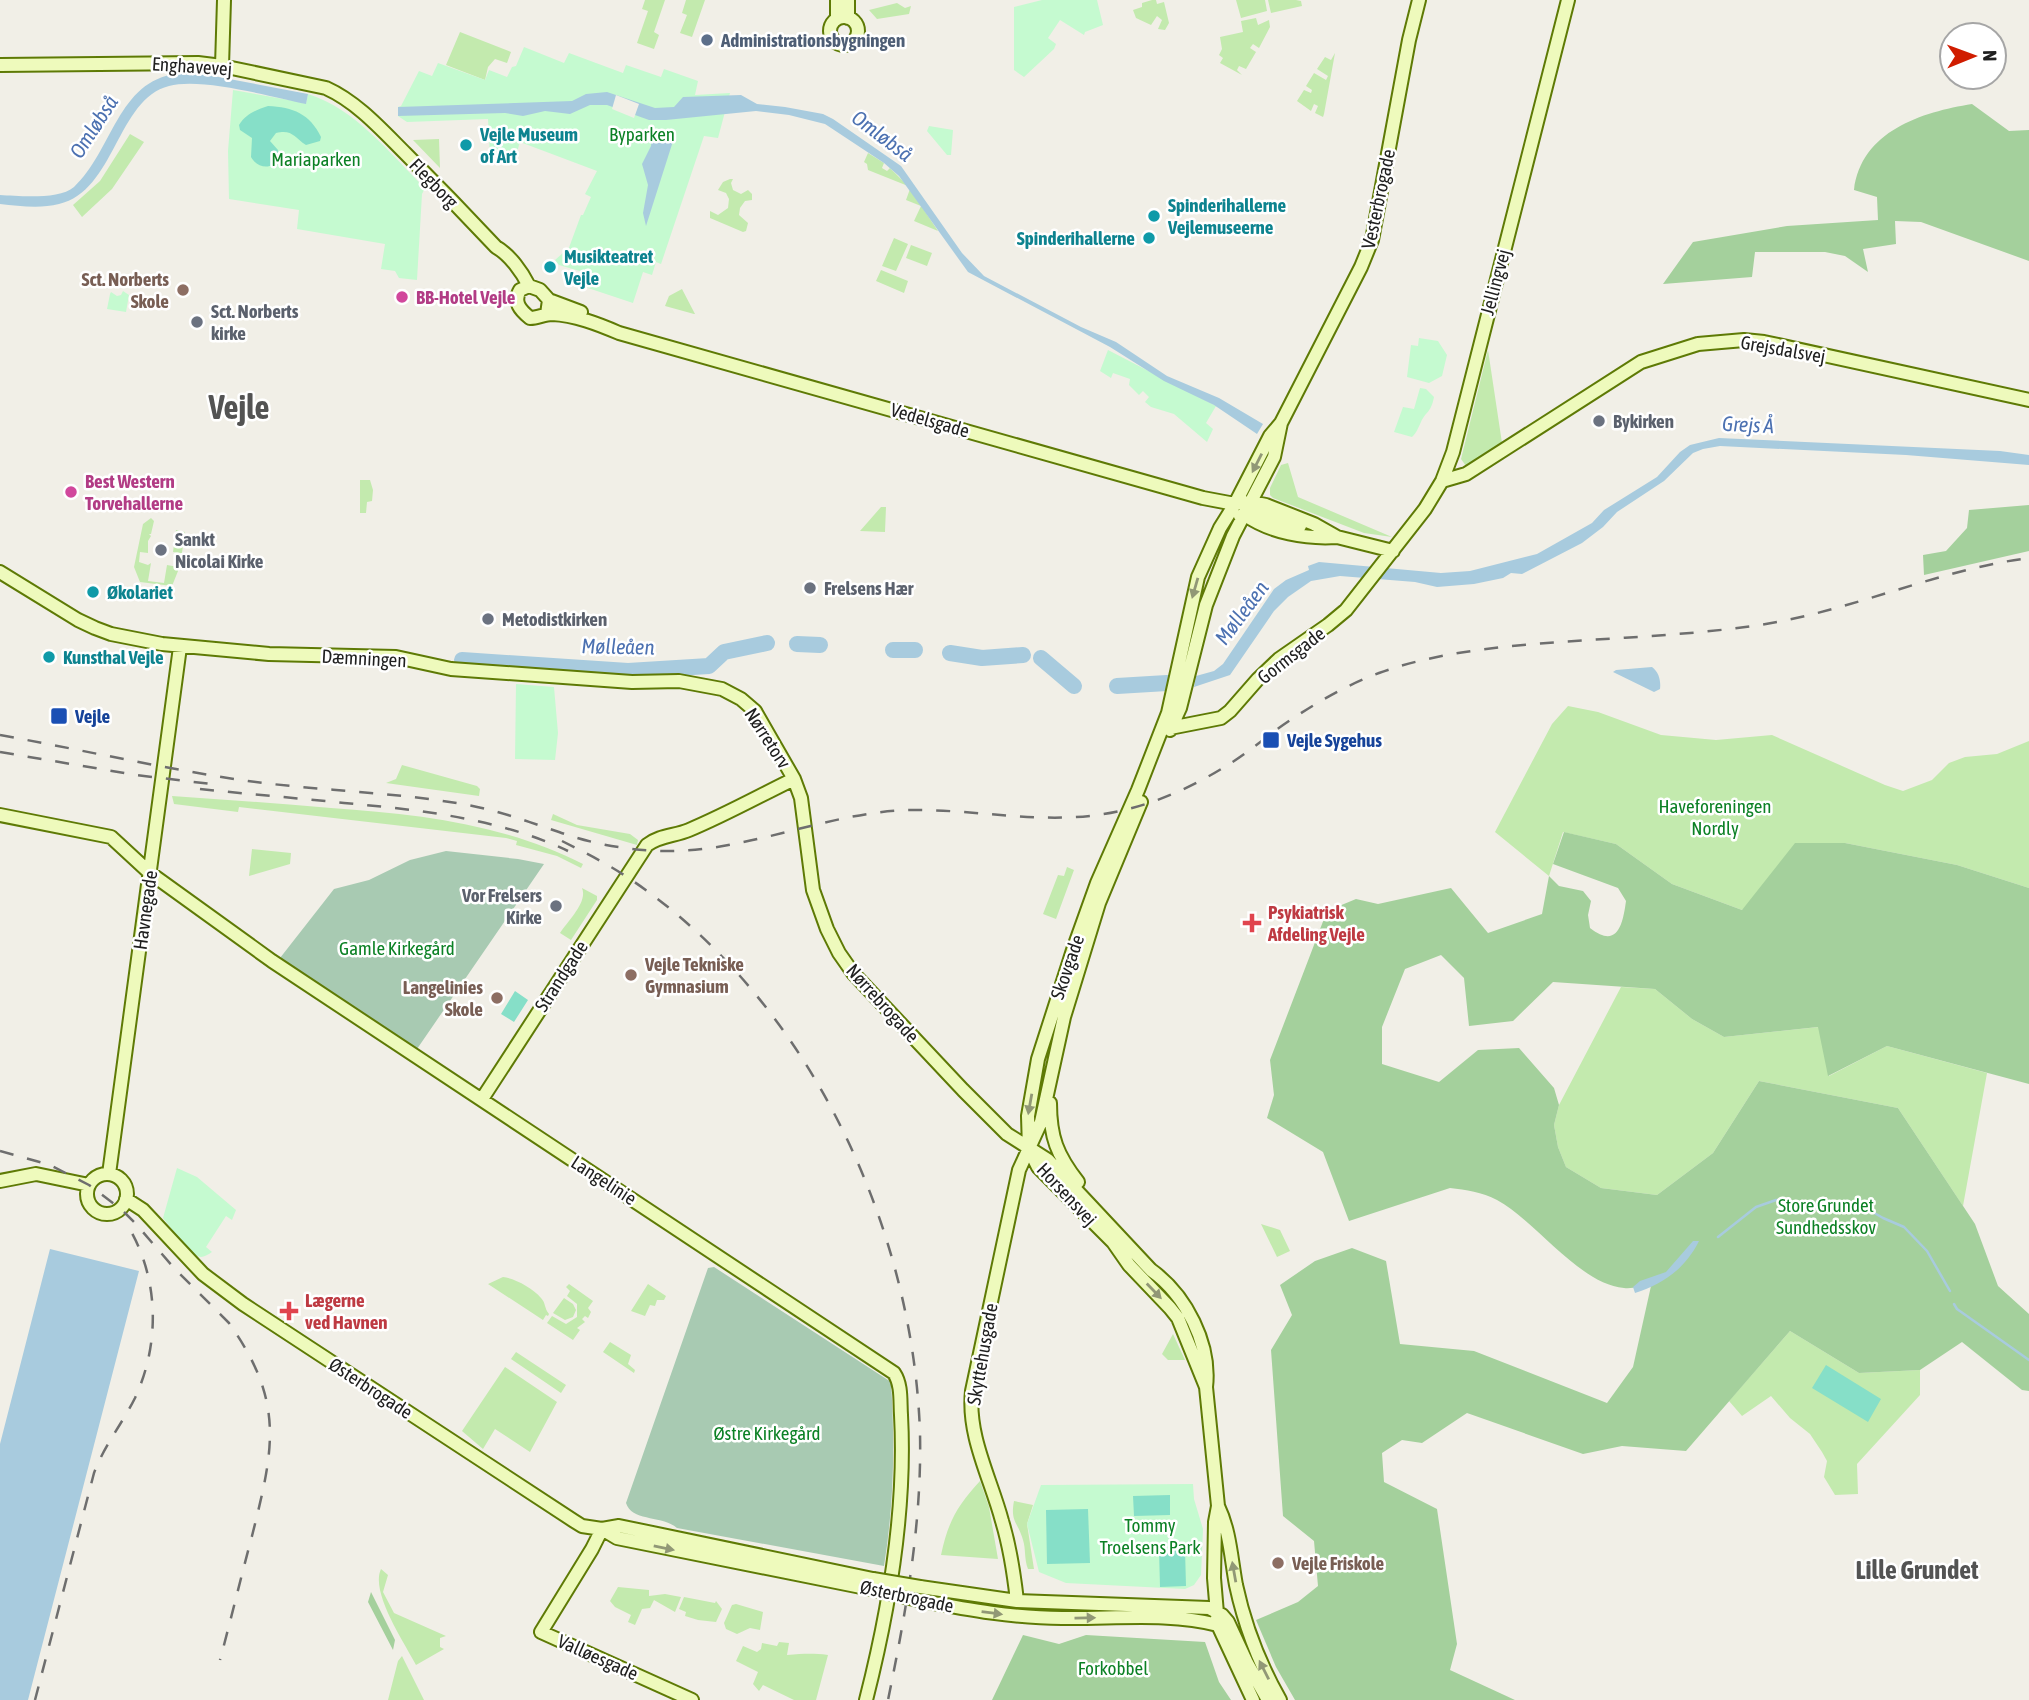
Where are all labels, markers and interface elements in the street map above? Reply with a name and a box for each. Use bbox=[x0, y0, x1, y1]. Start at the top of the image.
north arrow bbox=[1938, 21, 2008, 91]
place label: Administrationsbygningen bbox=[720, 29, 905, 51]
marker: Administrationsbygningen bbox=[699, 32, 715, 48]
text: N bbox=[1979, 50, 2001, 62]
street label: Enghavevej bbox=[151, 52, 233, 80]
water label: Omløbså bbox=[64, 91, 122, 162]
water label: Omløbså bbox=[848, 105, 918, 166]
place label: Vejle Museum of Art bbox=[479, 123, 578, 167]
park label: Byparken bbox=[609, 123, 675, 145]
marker: Vejle Museum of Art bbox=[458, 137, 474, 153]
street label: Vesterbrogade bbox=[1357, 147, 1399, 251]
park label: Mariaparken bbox=[271, 148, 361, 170]
street label: Flegborg bbox=[405, 154, 463, 213]
place label: Spinderihallerne Vejlemuseerne bbox=[1167, 194, 1287, 238]
marker: Spinderihallerne Vejlemuseerne bbox=[1146, 208, 1162, 224]
place label: Spinderihallerne bbox=[1017, 227, 1135, 249]
marker: Spinderihallerne bbox=[1141, 230, 1157, 246]
place label: Musikteatret Vejle bbox=[563, 245, 654, 289]
street label: Jellingvej bbox=[1476, 247, 1514, 317]
marker: Musikteatret Vejle bbox=[542, 259, 558, 275]
place label: Sct. Norberts Skole bbox=[82, 268, 169, 312]
marker: Sct. Norberts Skole bbox=[175, 282, 191, 298]
place label: BB-Hotel Vejle bbox=[416, 286, 516, 308]
marker: BB-Hotel Vejle bbox=[394, 289, 410, 305]
place label: Sct. Norberts kirke bbox=[211, 300, 299, 344]
marker: Sct. Norberts kirke bbox=[189, 314, 205, 330]
street label: Grejsdalsvej bbox=[1739, 331, 1827, 367]
district label: Vejle bbox=[207, 388, 270, 426]
street label: Vedelsgade bbox=[888, 398, 972, 442]
place label: Bykirken bbox=[1613, 410, 1674, 432]
water label: Grejs Å bbox=[1722, 411, 1774, 437]
marker: Bykirken bbox=[1591, 413, 1607, 429]
one-way arrow bbox=[1251, 453, 1263, 473]
place label: Best Western Torvehallerne bbox=[85, 470, 183, 514]
marker: Best Western Torvehallerne bbox=[63, 484, 79, 500]
place label: Sankt Nicolai Kirke bbox=[175, 528, 264, 572]
marker: Sankt Nicolai Kirke bbox=[153, 542, 169, 558]
water label: Mølleåen bbox=[1210, 576, 1273, 649]
place label: Frelsens Hær bbox=[824, 577, 914, 599]
one-way arrow bbox=[1190, 578, 1200, 599]
marker: Frelsens Hær bbox=[802, 580, 818, 596]
place label: Økolariet bbox=[107, 581, 173, 603]
marker: Økolariet bbox=[85, 584, 101, 600]
place label: Metodistkirken bbox=[502, 608, 607, 630]
marker: Metodistkirken bbox=[480, 611, 496, 627]
street label: Gormsgade bbox=[1253, 622, 1329, 688]
water label: Mølleåen bbox=[581, 633, 655, 659]
street label: Dæmningen bbox=[321, 645, 407, 671]
place label: Kunsthal Vejle bbox=[63, 646, 164, 668]
marker: Kunsthal Vejle bbox=[41, 649, 57, 665]
street label: Nørretorv bbox=[740, 704, 796, 772]
place label: Vejle bbox=[74, 705, 111, 727]
marker: Vejle bbox=[49, 706, 69, 726]
place label: Vejle Sygehus bbox=[1286, 729, 1382, 751]
marker: Vejle Sygehus bbox=[1261, 730, 1281, 750]
park label: Haveforeningen Nordly bbox=[1659, 795, 1771, 839]
street label: Havnegade bbox=[129, 869, 161, 951]
place label: Vor Frelsers Kirke bbox=[461, 884, 542, 928]
marker: Vor Frelsers Kirke bbox=[548, 898, 564, 914]
place label: Psykiatrisk Afdeling Vejle bbox=[1267, 901, 1365, 945]
marker: Psykiatrisk Afdeling Vejle bbox=[1242, 913, 1262, 933]
street label: Skovgade bbox=[1046, 932, 1088, 1002]
street label: Strandgade bbox=[530, 936, 592, 1016]
park label: Gamle Kirkegård bbox=[339, 937, 455, 959]
place label: Vejle Tekniske Gymnasium bbox=[644, 953, 744, 997]
street label: Nørrebrogade bbox=[842, 959, 924, 1047]
marker: Vejle Tekniske Gymnasium bbox=[623, 967, 639, 983]
place label: Langelinies Skole bbox=[403, 976, 483, 1020]
marker: Langelinies Skole bbox=[489, 990, 505, 1006]
one-way arrow bbox=[1024, 1093, 1035, 1115]
street label: Langelinie bbox=[567, 1151, 641, 1209]
street label: Horsensvej bbox=[1033, 1158, 1101, 1230]
park label: Store Grundet Sundhedsskov bbox=[1776, 1194, 1876, 1238]
one-way arrow bbox=[1146, 1282, 1162, 1299]
place label: Lægerne ved Havnen bbox=[305, 1289, 388, 1333]
marker: Lægerne ved Havnen bbox=[279, 1301, 299, 1321]
street label: Skyttehusgade bbox=[962, 1301, 1002, 1407]
street label: Østerbrogade bbox=[325, 1353, 417, 1423]
park label: Østre Kirkegård bbox=[713, 1422, 821, 1444]
park label: Tommy Troelsens Park bbox=[1100, 1514, 1201, 1558]
one-way arrow bbox=[653, 1543, 675, 1554]
place label: Vejle Friskole bbox=[1291, 1552, 1385, 1574]
marker: Vejle Friskole bbox=[1270, 1555, 1286, 1571]
district label: Lille Grundet bbox=[1855, 1555, 1979, 1585]
one-way arrow bbox=[1228, 1561, 1239, 1583]
street label: Østerbrogade bbox=[858, 1575, 956, 1617]
one-way arrow bbox=[981, 1607, 1003, 1618]
one-way arrow bbox=[1074, 1612, 1096, 1624]
street label: Valløesgade bbox=[554, 1629, 642, 1685]
park label: Forkobbel bbox=[1078, 1657, 1148, 1679]
one-way arrow bbox=[1258, 1660, 1269, 1680]

